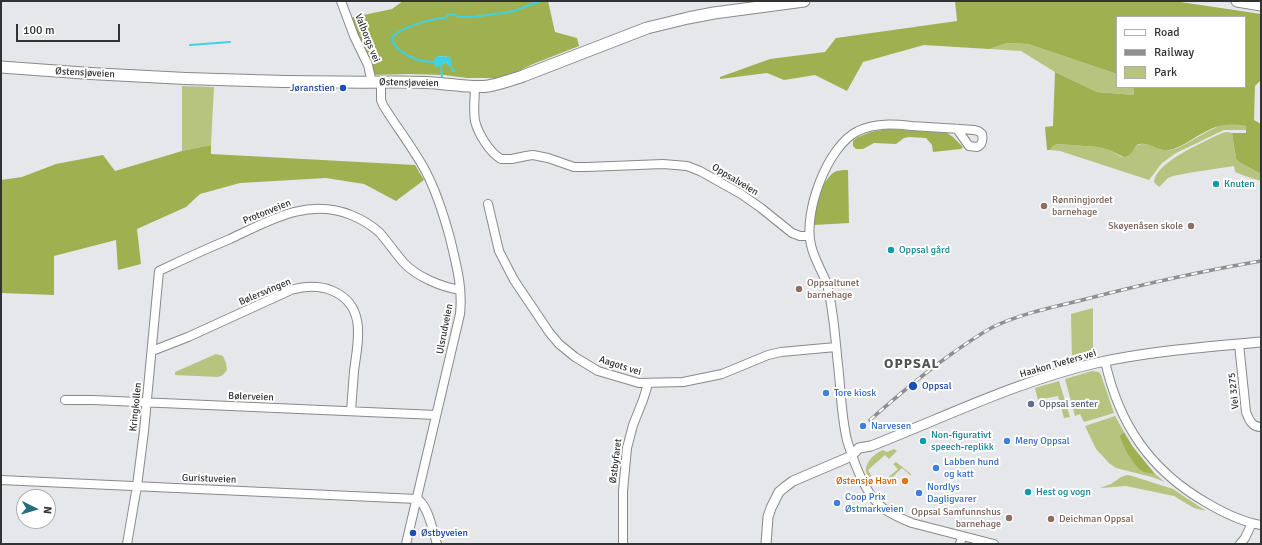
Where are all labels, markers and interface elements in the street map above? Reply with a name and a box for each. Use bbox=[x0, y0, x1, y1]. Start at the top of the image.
street label: Valborgs vei bbox=[352, 12, 382, 64]
scale bar bbox=[18, 16, 122, 42]
legend bbox=[1116, 16, 1246, 88]
text: 100 m bbox=[23, 23, 55, 38]
text: Road bbox=[1154, 25, 1180, 40]
text: Railway bbox=[1154, 45, 1194, 60]
street label: Østensjøveien bbox=[55, 65, 115, 81]
text: Park bbox=[1154, 65, 1177, 80]
street label: Østensjøveien bbox=[379, 76, 439, 90]
place label: Jøranstien bbox=[290, 82, 335, 94]
marker: Jøranstien bbox=[338, 83, 348, 93]
street label: Oppsalveien bbox=[710, 161, 760, 199]
place label: Knuten bbox=[1224, 178, 1255, 190]
marker: Knuten bbox=[1211, 179, 1221, 189]
place label: Rønningjordet barnehage bbox=[1052, 194, 1113, 218]
street label: Protonveien bbox=[241, 197, 293, 227]
marker: Rønningjordet barnehage bbox=[1039, 201, 1049, 211]
place label: Skøyenåsen skole bbox=[1108, 220, 1183, 232]
marker: Skøyenåsen skole bbox=[1186, 221, 1196, 231]
place label: Oppsal gård bbox=[899, 244, 950, 256]
marker: Oppsal gård bbox=[886, 245, 896, 255]
street label: Bølersvingen bbox=[237, 276, 293, 308]
place label: Oppsaltunet barnehage bbox=[807, 277, 859, 300]
marker: Oppsaltunet barnehage bbox=[794, 284, 804, 294]
street label: Ulsrudveien bbox=[434, 303, 456, 355]
street label: Haakon Tveters vei bbox=[1018, 347, 1098, 381]
street label: Aagots vei bbox=[597, 354, 643, 378]
district label: OPPSAL bbox=[884, 356, 940, 372]
street label: Vei 3275 bbox=[1226, 372, 1242, 410]
marker: Oppsal bbox=[907, 380, 919, 392]
place label: Oppsal bbox=[922, 380, 952, 392]
street label: Kringkollen bbox=[127, 382, 145, 432]
place label: Tore kiosk bbox=[834, 387, 876, 399]
marker: Tore kiosk bbox=[821, 388, 831, 398]
street label: Bølerveien bbox=[228, 390, 274, 404]
place label: Oppsal senter bbox=[1039, 398, 1098, 410]
marker: Oppsal senter bbox=[1026, 399, 1036, 409]
place label: Narvesen bbox=[871, 420, 911, 432]
marker: Narvesen bbox=[858, 421, 868, 431]
place label: Non-figurativt speech-replikk bbox=[931, 429, 994, 452]
place label: Meny Oppsal bbox=[1015, 435, 1070, 447]
marker: Non-figurativt speech-replikk bbox=[918, 436, 928, 446]
marker: Meny Oppsal bbox=[1002, 436, 1012, 446]
street label: Østbyfaret bbox=[607, 438, 625, 484]
place label: Labben hund og katt bbox=[944, 456, 999, 480]
marker: Labben hund og katt bbox=[931, 463, 941, 473]
street label: Guristuveien bbox=[182, 472, 236, 486]
place label: Østensjø Havn bbox=[836, 475, 897, 487]
marker: Østensjø Havn bbox=[900, 476, 910, 486]
place label: Nordlys Dagligvarer bbox=[927, 481, 976, 504]
place label: Hest og vogn bbox=[1036, 486, 1091, 498]
marker: Hest og vogn bbox=[1023, 487, 1033, 497]
marker: Nordlys Dagligvarer bbox=[914, 488, 924, 498]
north arrow bbox=[16, 489, 56, 529]
place label: Coop Prix Østmarkveien bbox=[845, 491, 904, 514]
marker: Coop Prix Østmarkveien bbox=[832, 498, 842, 508]
text: N bbox=[41, 506, 54, 514]
place label: Oppsal Samfunnshus barnehage bbox=[911, 506, 1001, 530]
marker: Oppsal Samfunnshus barnehage bbox=[1004, 513, 1014, 523]
place label: Deichman Oppsal bbox=[1059, 513, 1134, 525]
marker: Deichman Oppsal bbox=[1046, 514, 1056, 524]
place label: Østbyveien bbox=[421, 527, 468, 539]
marker: Østbyveien bbox=[408, 528, 418, 538]

